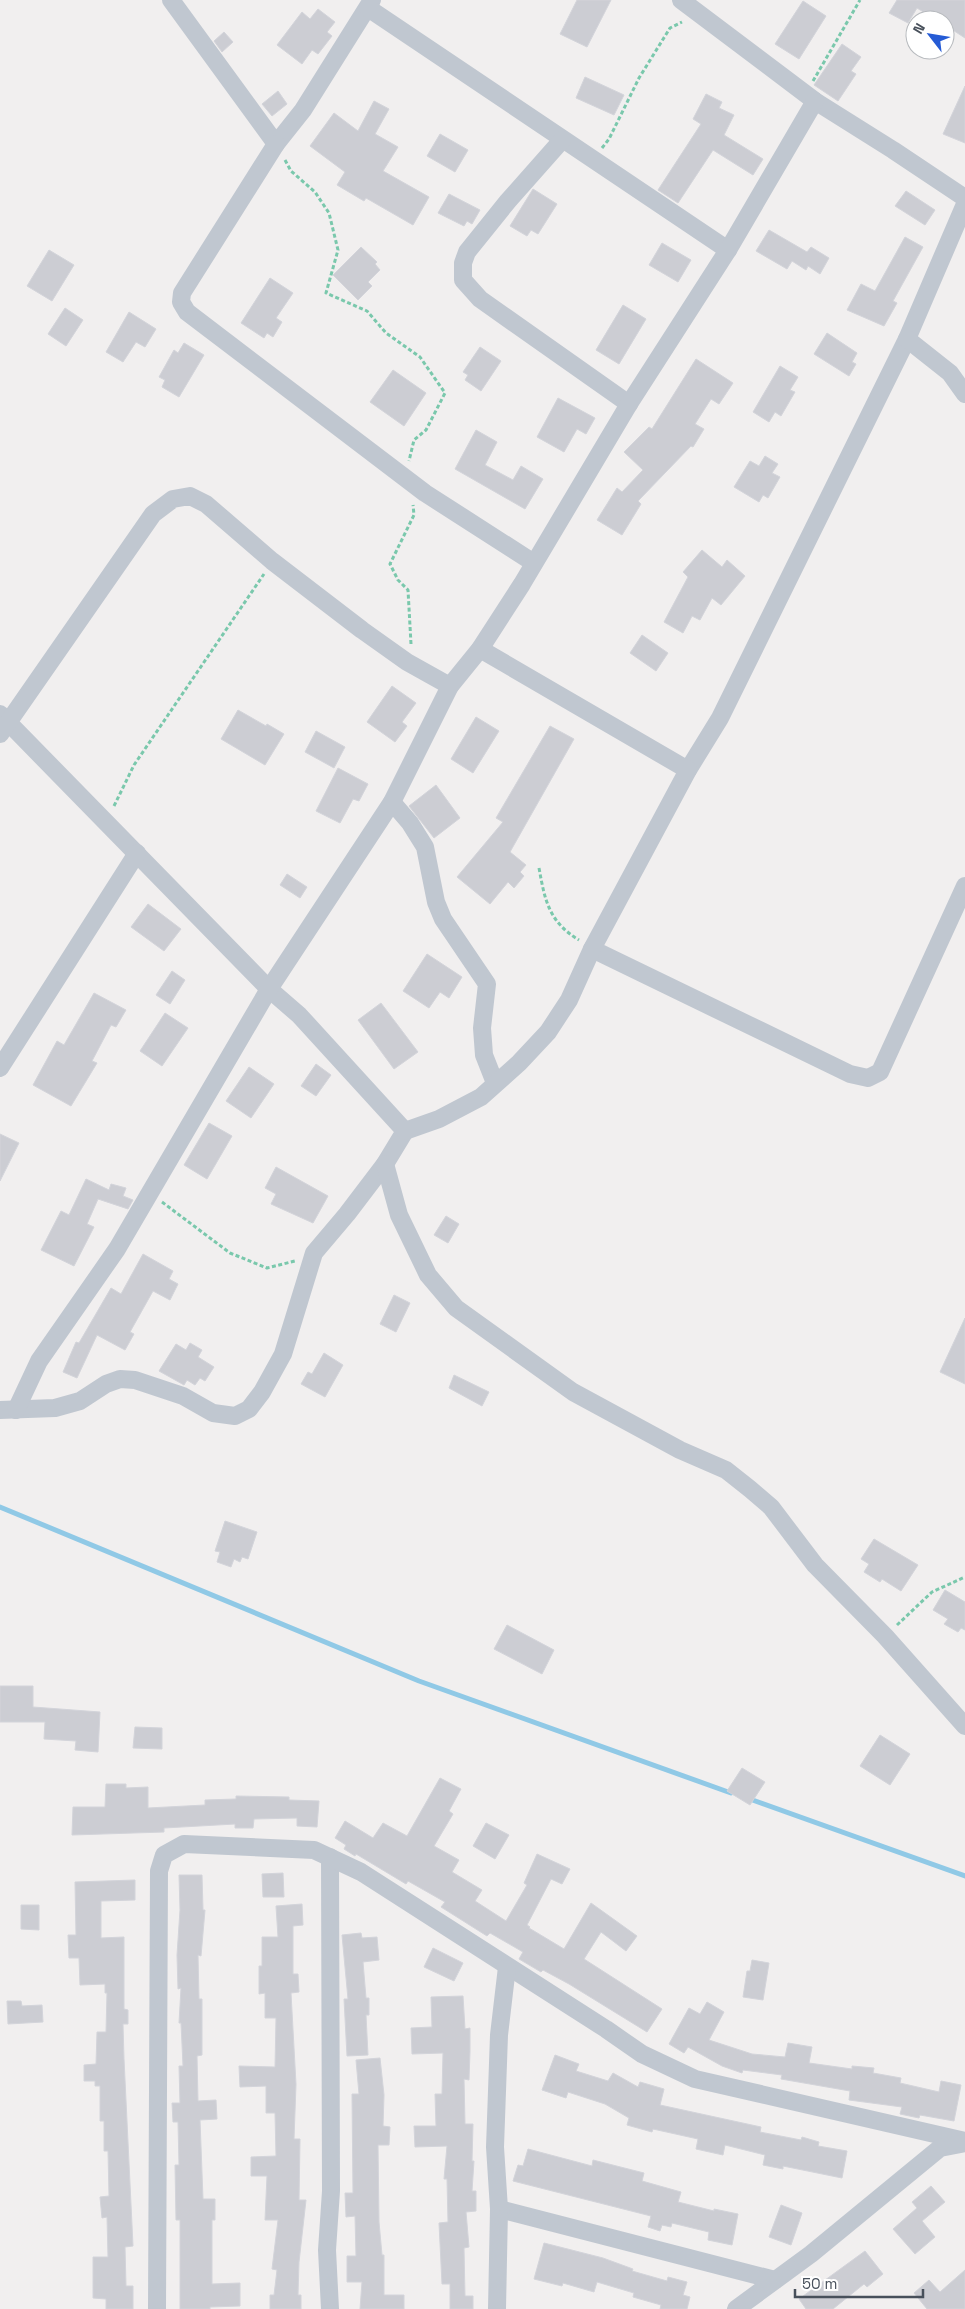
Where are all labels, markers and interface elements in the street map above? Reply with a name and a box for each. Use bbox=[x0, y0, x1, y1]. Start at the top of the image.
north arrow bbox=[905, 10, 955, 60]
text: N bbox=[909, 20, 929, 37]
scale bar bbox=[795, 2266, 922, 2298]
text: 50 m bbox=[802, 2274, 837, 2293]

